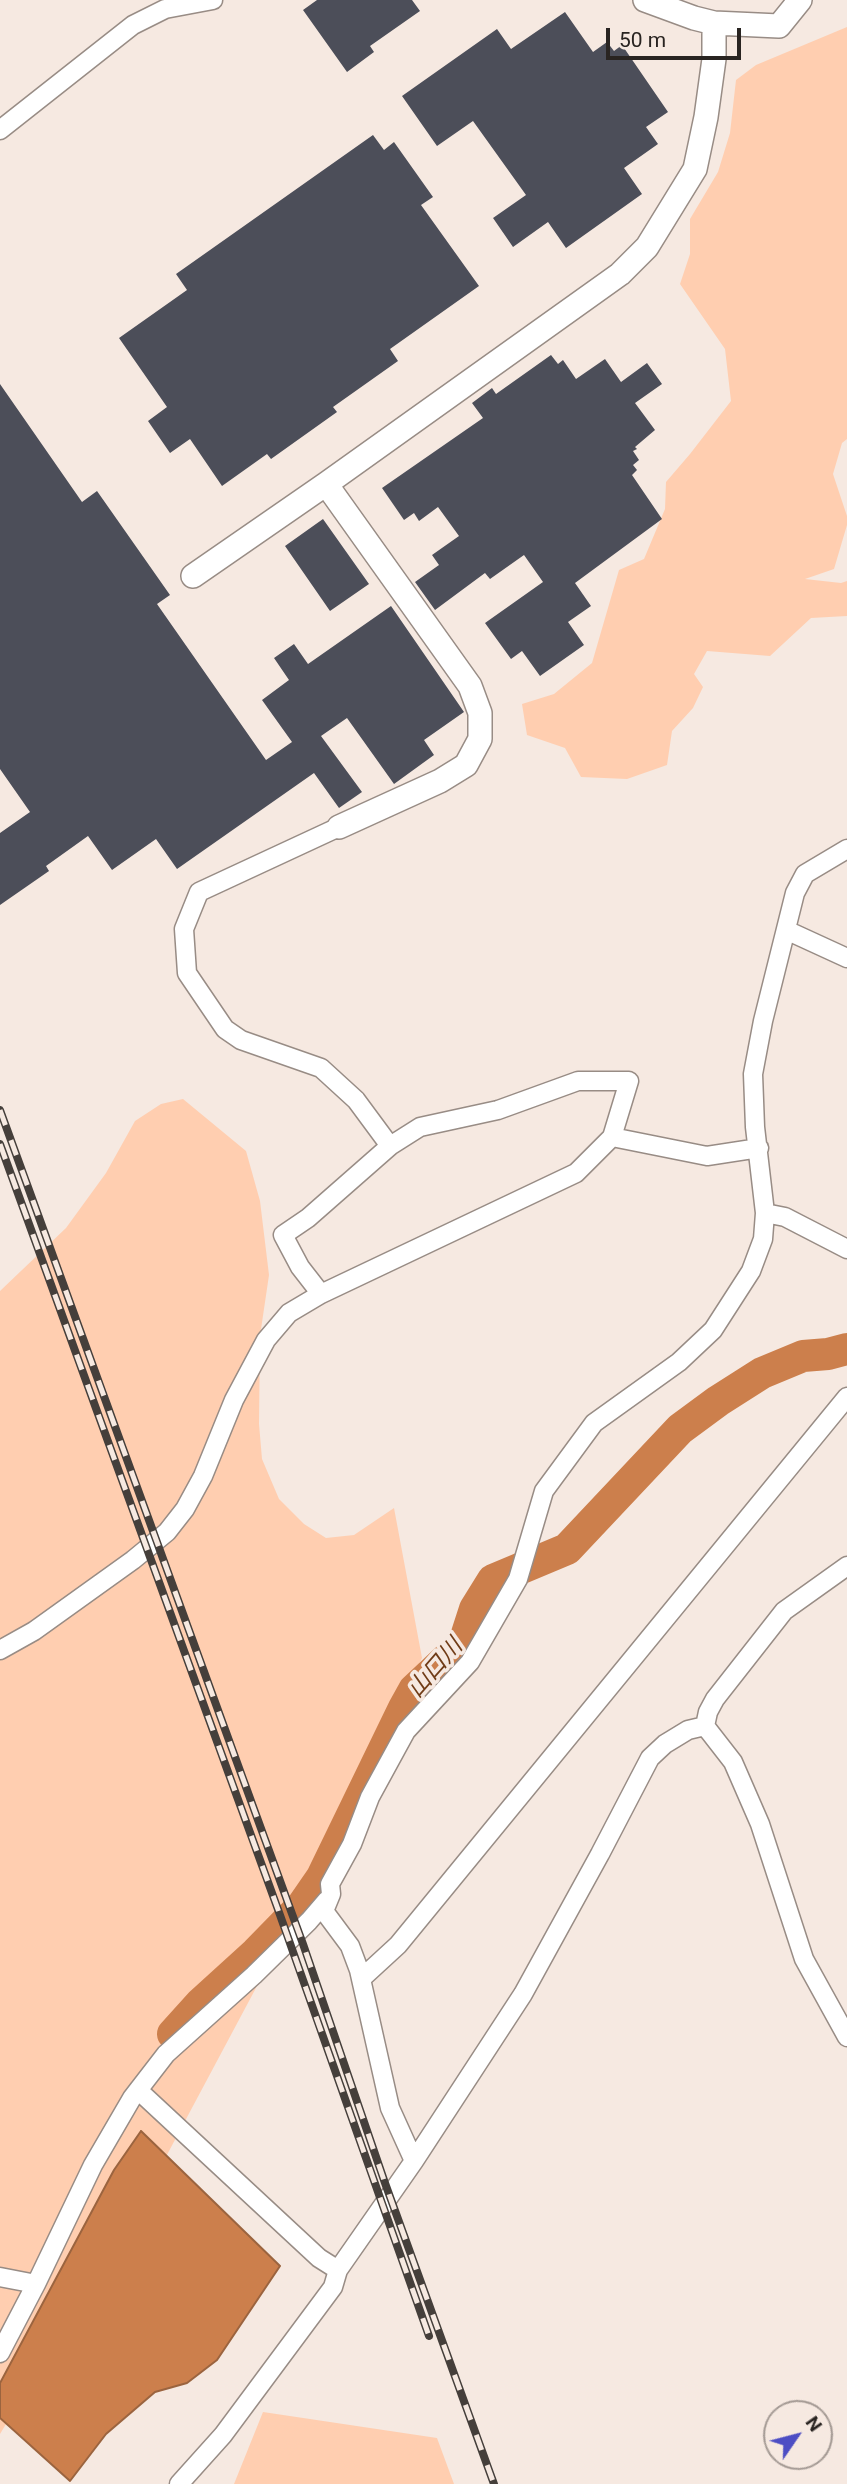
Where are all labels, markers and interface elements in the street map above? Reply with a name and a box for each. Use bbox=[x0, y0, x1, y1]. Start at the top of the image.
scale bar bbox=[609, 14, 744, 58]
text: 50 m bbox=[619, 28, 666, 52]
water label: 山口川 bbox=[403, 1634, 469, 1704]
north arrow bbox=[763, 2400, 833, 2470]
text: N bbox=[801, 2412, 827, 2436]

